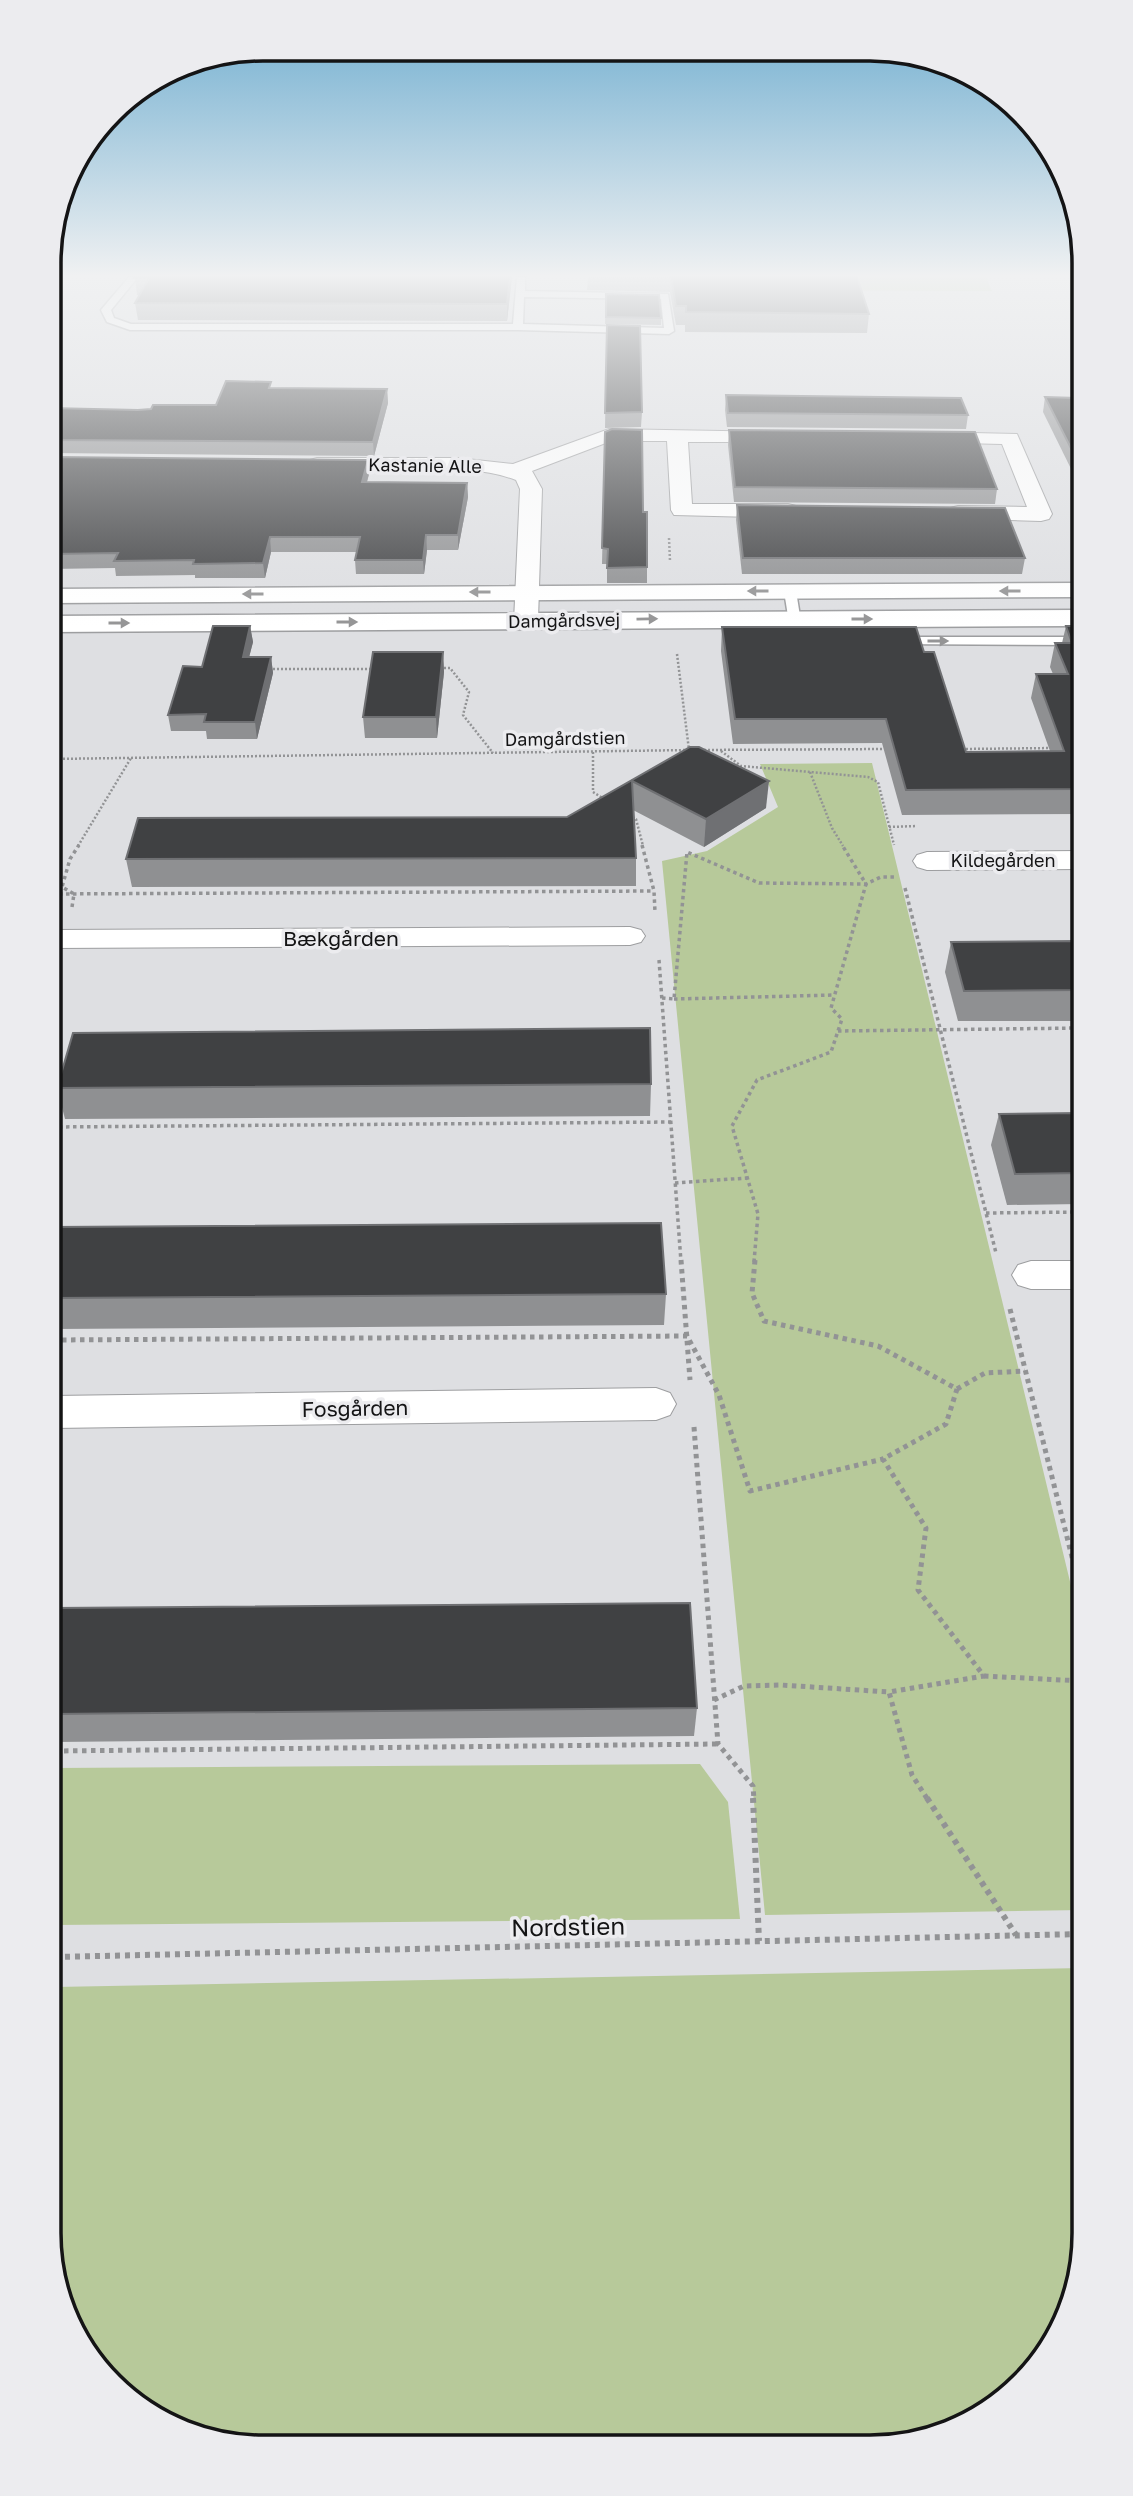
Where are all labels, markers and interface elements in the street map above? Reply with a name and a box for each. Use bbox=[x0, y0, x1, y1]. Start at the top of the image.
street label: Kastanie Alle bbox=[368, 453, 482, 477]
one-way arrow bbox=[746, 585, 768, 597]
one-way arrow bbox=[998, 585, 1020, 596]
one-way arrow bbox=[469, 586, 491, 598]
one-way arrow bbox=[242, 588, 264, 600]
street label: Damgårdsvej bbox=[508, 608, 620, 632]
one-way arrow bbox=[637, 613, 659, 625]
one-way arrow bbox=[851, 613, 873, 625]
one-way arrow bbox=[336, 616, 358, 628]
one-way arrow bbox=[108, 617, 130, 629]
one-way arrow bbox=[927, 635, 949, 647]
street label: Damgårdstien bbox=[504, 726, 626, 750]
street label: Kildegården bbox=[951, 849, 1056, 871]
street label: Bækgården bbox=[283, 925, 399, 951]
street label: Fosgården bbox=[301, 1394, 409, 1422]
street label: Nordstien bbox=[511, 1911, 625, 1941]

